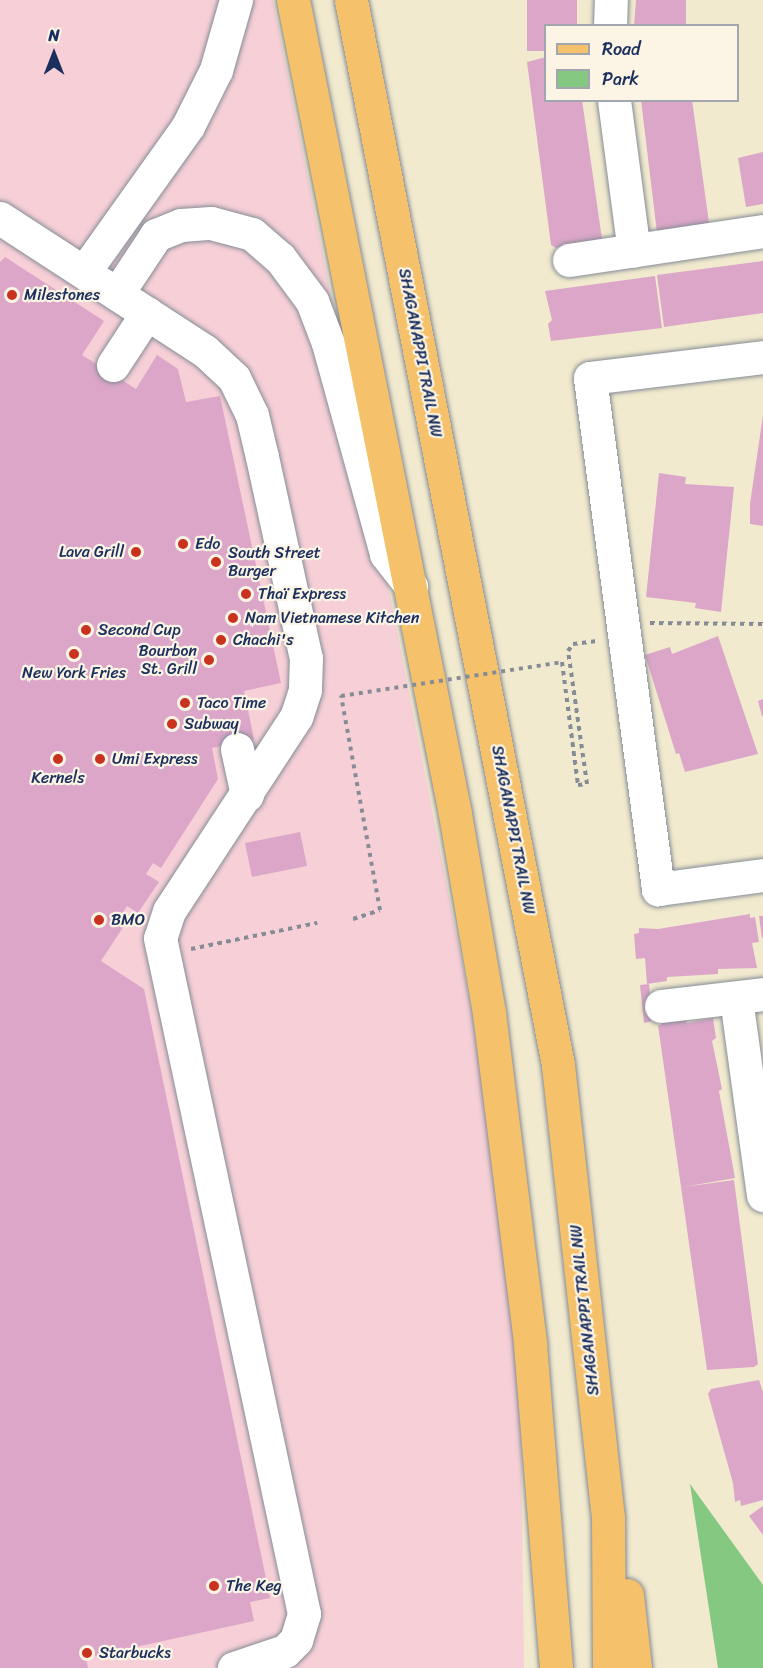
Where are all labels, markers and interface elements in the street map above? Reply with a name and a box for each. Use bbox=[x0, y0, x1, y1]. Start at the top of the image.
text: N bbox=[48, 21, 60, 50]
north arrow bbox=[24, 24, 84, 84]
legend bbox=[544, 24, 739, 102]
text: Road bbox=[602, 33, 641, 65]
text: Park bbox=[602, 63, 639, 95]
street label: SHAGANAPPI TRAIL NW bbox=[394, 267, 446, 439]
place label: Milestones bbox=[24, 285, 100, 305]
marker: Milestones bbox=[5, 288, 19, 302]
place label: Edo bbox=[195, 534, 220, 554]
marker: Edo bbox=[176, 537, 190, 551]
place label: Lava Grill bbox=[59, 542, 124, 562]
place label: South Street Burger bbox=[228, 543, 321, 581]
marker: Lava Grill bbox=[129, 545, 143, 559]
marker: South Street Burger bbox=[209, 555, 223, 569]
place label: Thaï Express bbox=[258, 584, 347, 604]
marker: Thaï Express bbox=[239, 587, 253, 601]
place label: Nam Vietnamese Kitchen bbox=[245, 608, 421, 628]
marker: Nam Vietnamese Kitchen bbox=[226, 611, 240, 625]
place label: Second Cup bbox=[98, 620, 181, 640]
marker: Second Cup bbox=[79, 623, 93, 637]
place label: Chachi's bbox=[233, 630, 294, 650]
marker: Chachi's bbox=[214, 633, 228, 647]
place label: Bourbon St. Grill bbox=[138, 641, 197, 679]
marker: New York Fries bbox=[67, 647, 81, 661]
marker: Bourbon St. Grill bbox=[202, 653, 216, 667]
place label: New York Fries bbox=[22, 663, 126, 683]
place label: Taco Time bbox=[197, 693, 267, 713]
marker: Taco Time bbox=[178, 696, 192, 710]
place label: Subway bbox=[184, 714, 239, 734]
marker: Subway bbox=[165, 717, 179, 731]
street label: SHAGANAPPI TRAIL NW bbox=[487, 744, 539, 916]
place label: Umi Express bbox=[112, 749, 198, 769]
marker: Kernels bbox=[51, 752, 65, 766]
marker: Umi Express bbox=[93, 752, 107, 766]
place label: Kernels bbox=[31, 768, 85, 788]
place label: BMO bbox=[111, 910, 145, 930]
marker: BMO bbox=[92, 913, 106, 927]
street label: SHAGANAPPI TRAIL NW bbox=[566, 1223, 604, 1397]
place label: The Keg bbox=[226, 1576, 282, 1596]
marker: The Keg bbox=[207, 1579, 221, 1593]
place label: Starbucks bbox=[99, 1643, 171, 1663]
marker: Starbucks bbox=[80, 1646, 94, 1660]

